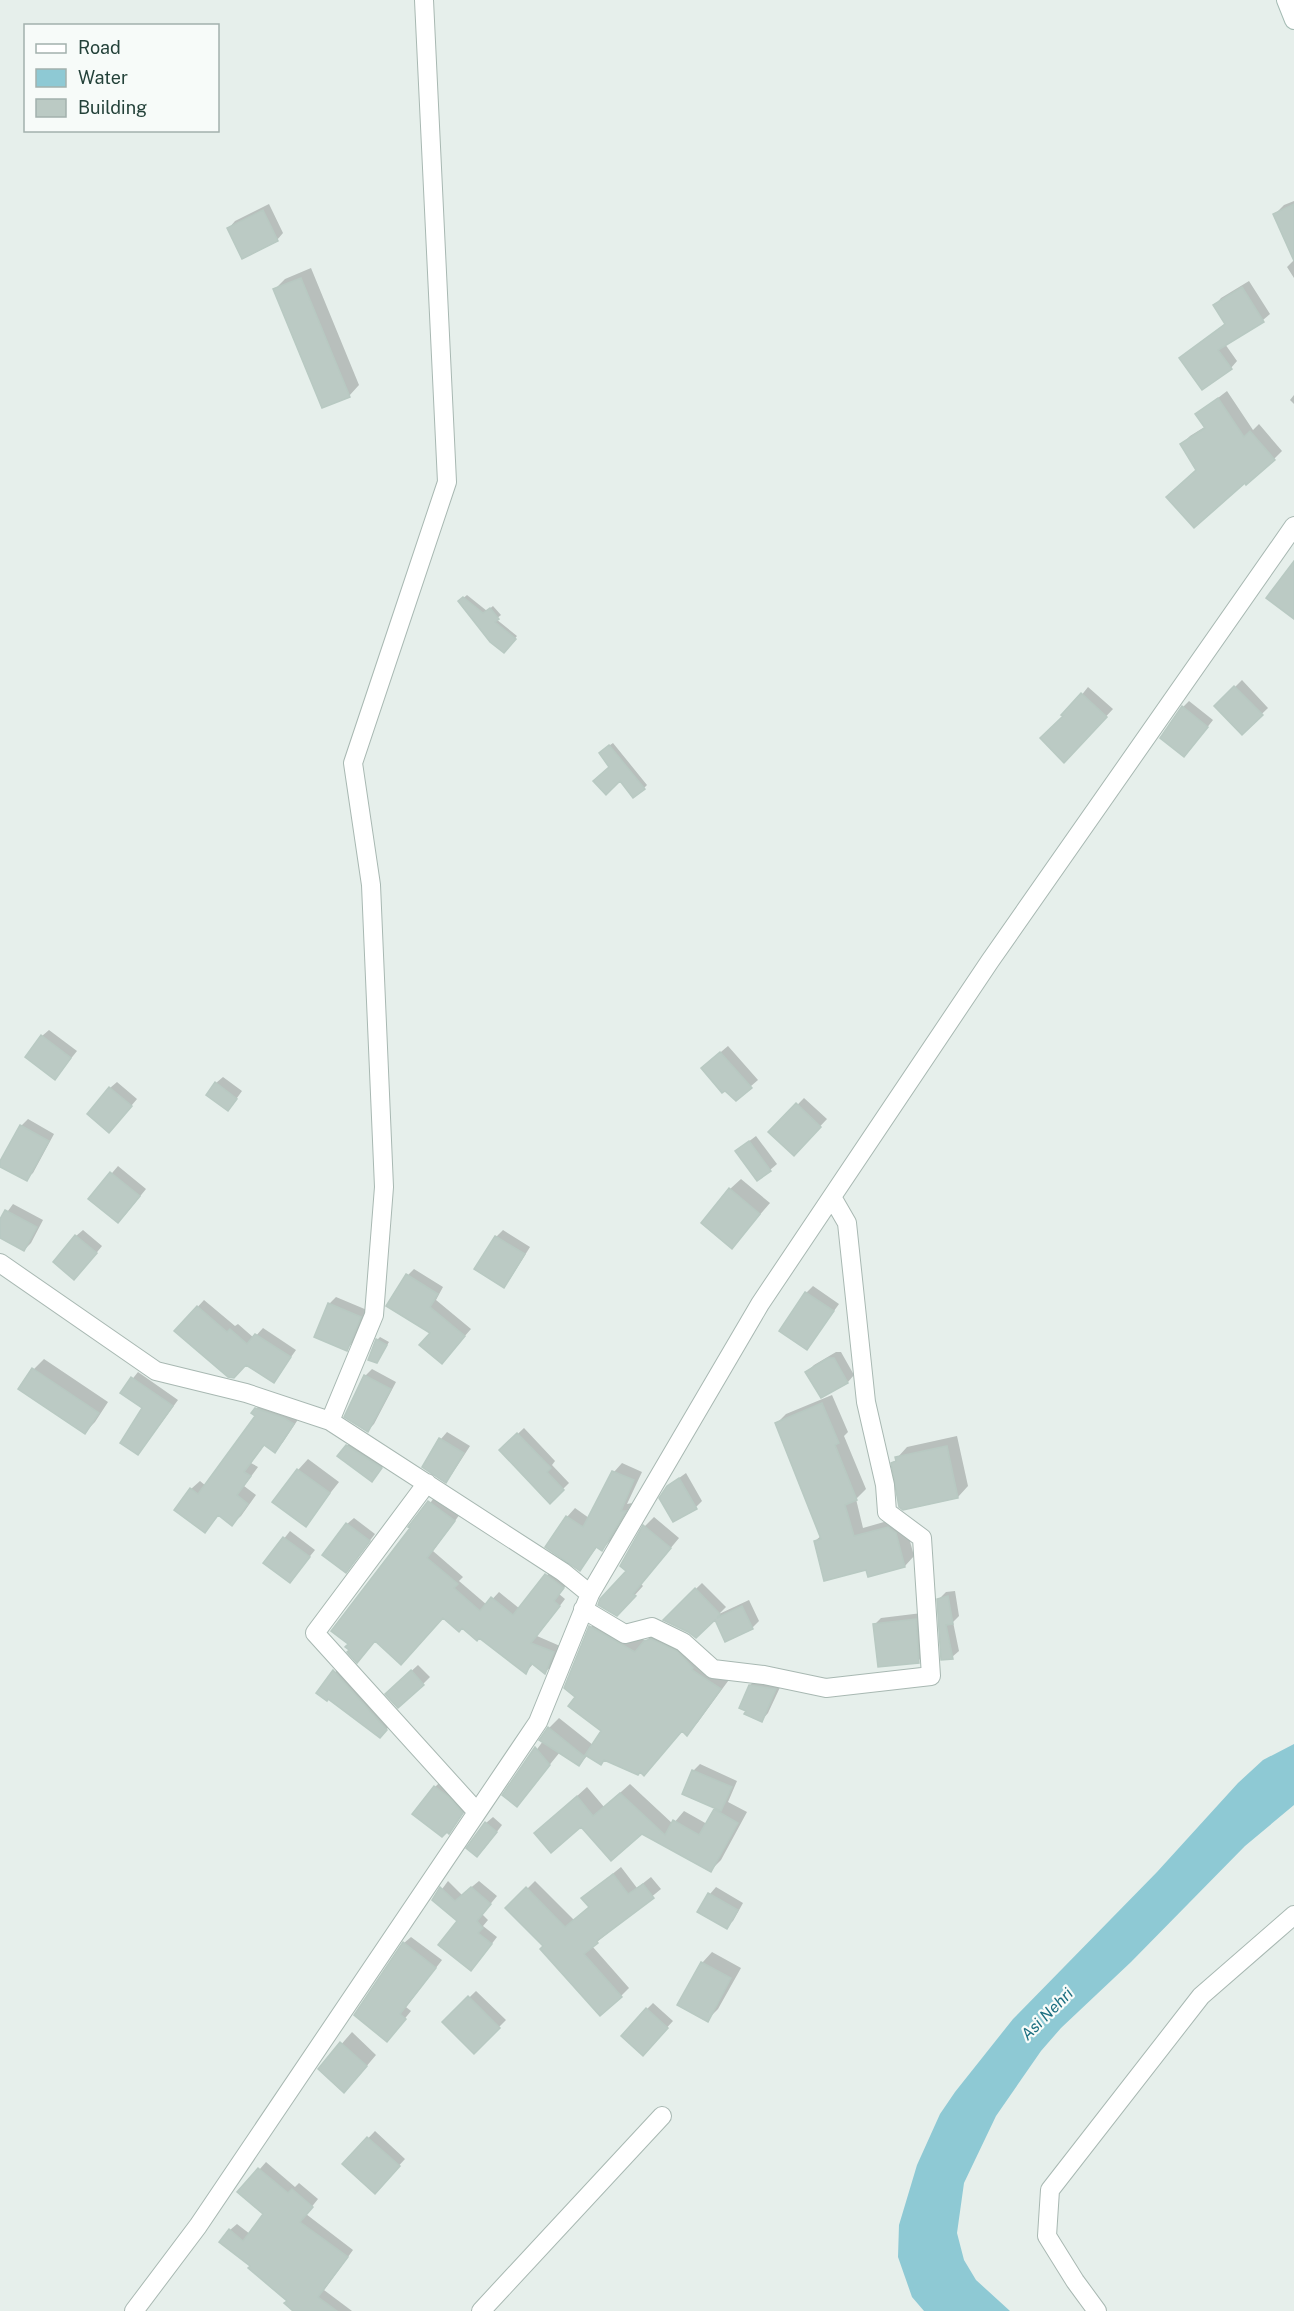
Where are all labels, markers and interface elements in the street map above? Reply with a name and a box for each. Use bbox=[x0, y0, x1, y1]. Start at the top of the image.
legend bbox=[24, 24, 219, 132]
text: Road bbox=[78, 37, 121, 58]
text: Water bbox=[78, 67, 128, 88]
text: Building bbox=[78, 97, 147, 118]
water label: Asi Nehri bbox=[1017, 1984, 1077, 2044]

